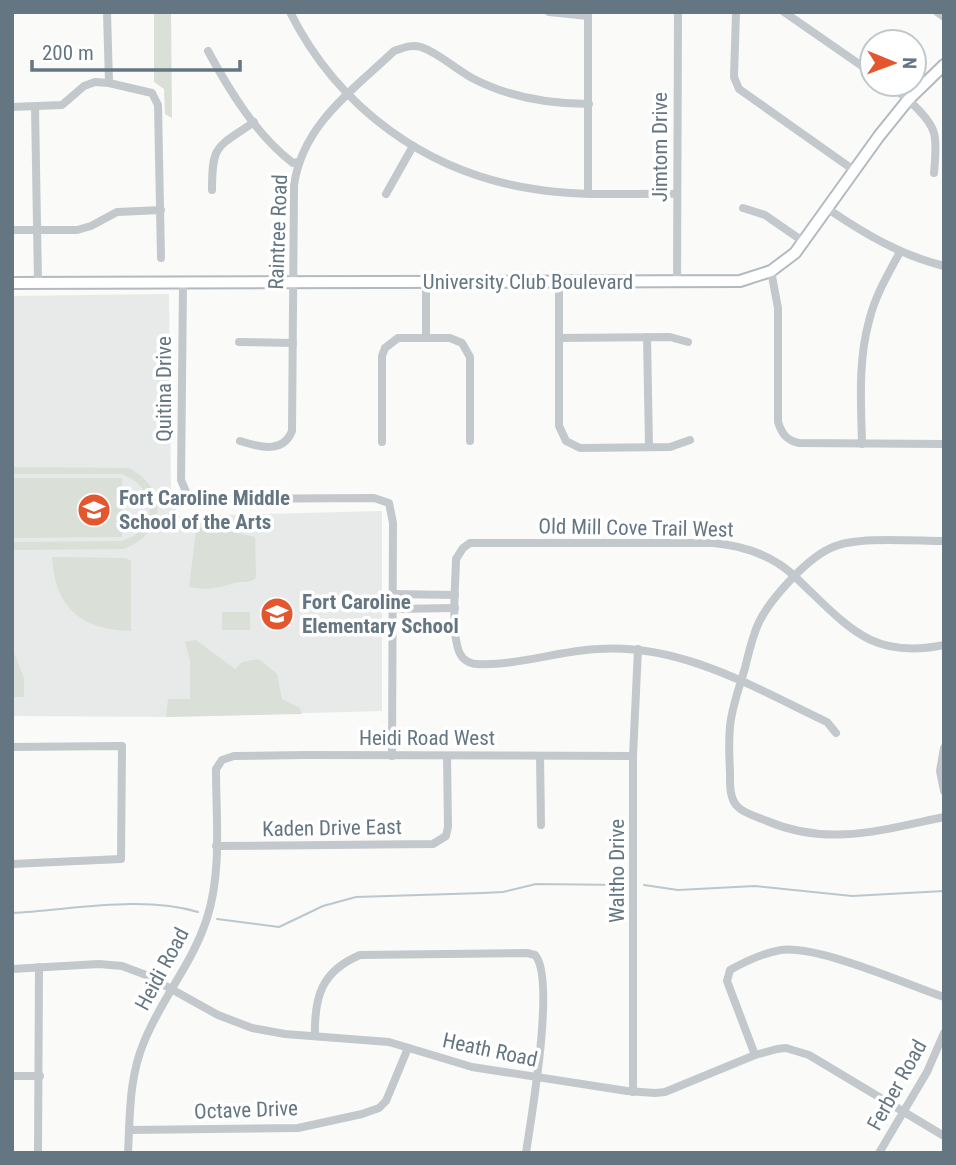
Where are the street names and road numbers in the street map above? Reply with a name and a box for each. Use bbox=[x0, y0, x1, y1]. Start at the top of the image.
street label: Jimtom Drive bbox=[648, 92, 672, 202]
street label: Raintree Road bbox=[264, 174, 292, 290]
street label: University Club Boulevard bbox=[423, 270, 633, 294]
street label: Quitina Drive bbox=[152, 336, 176, 442]
street label: Old Mill Cove Trail West bbox=[538, 514, 734, 542]
street label: Heidi Road West bbox=[359, 726, 495, 750]
street label: Kaden Drive East bbox=[262, 815, 402, 841]
street label: Waltho Drive bbox=[605, 819, 629, 923]
street label: Heidi Road bbox=[130, 924, 194, 1014]
street label: Heath Road bbox=[440, 1028, 540, 1072]
street label: Ferber Road bbox=[862, 1036, 932, 1134]
street label: Octave Drive bbox=[194, 1096, 298, 1124]

